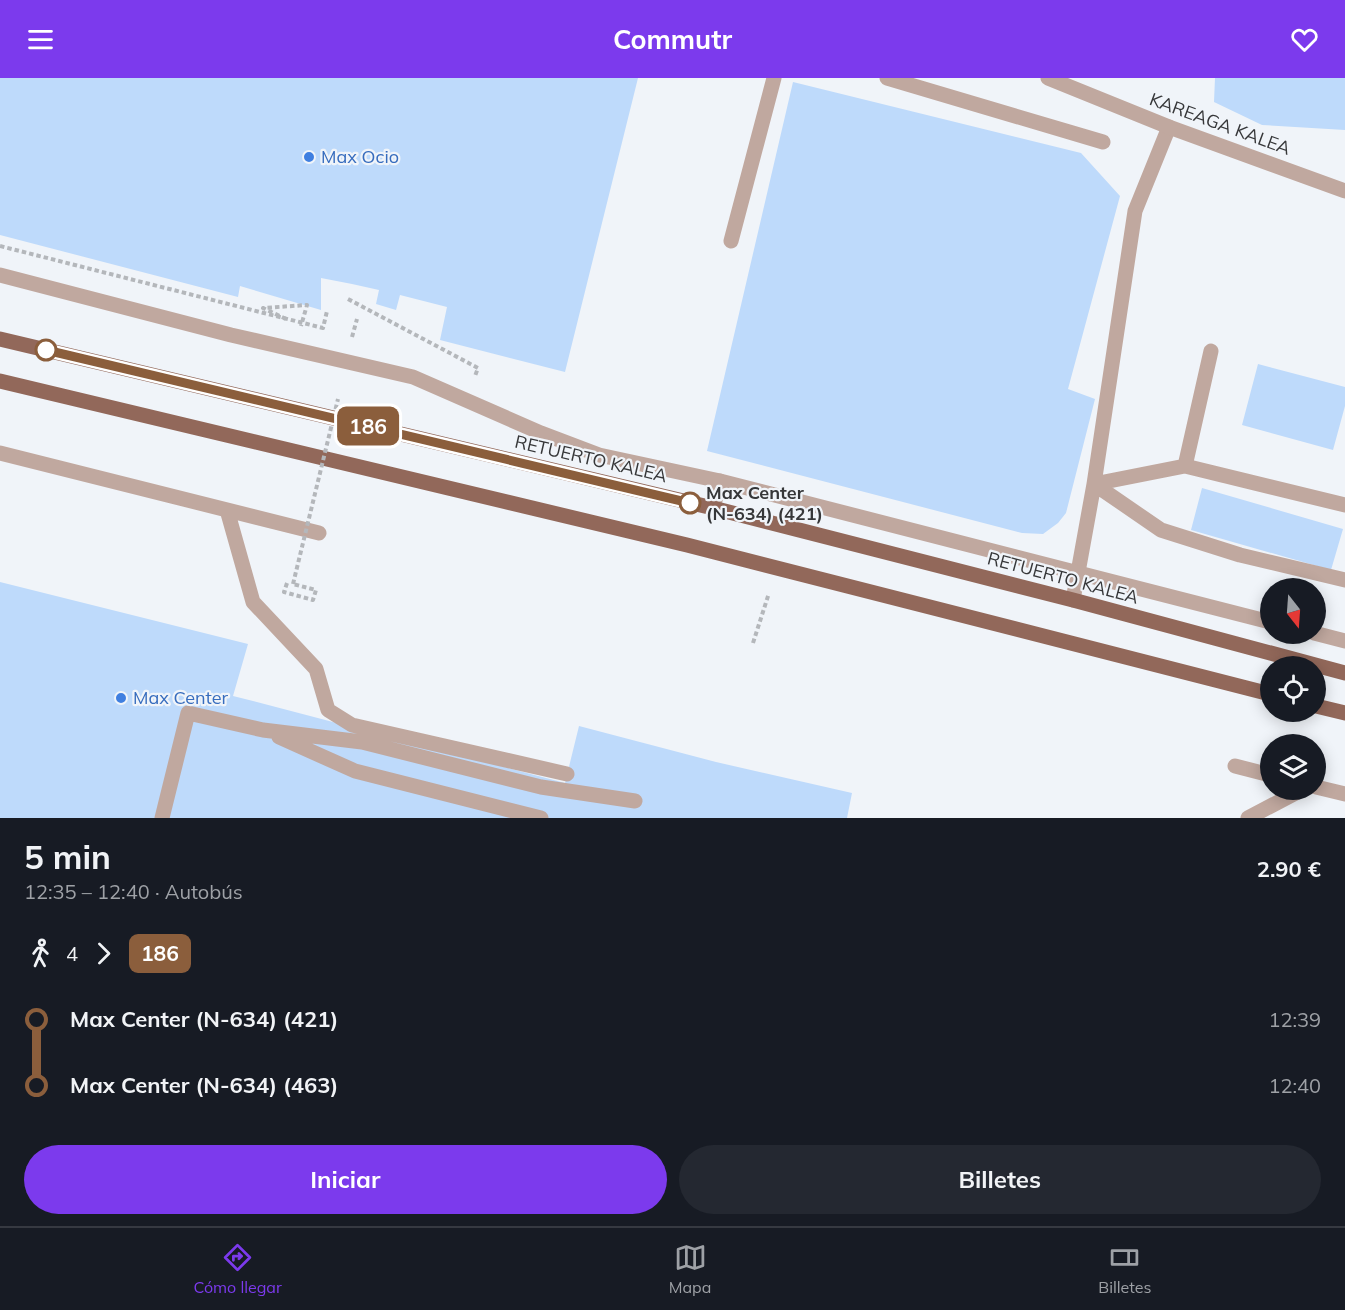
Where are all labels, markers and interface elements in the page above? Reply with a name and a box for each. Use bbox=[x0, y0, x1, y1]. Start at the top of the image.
text: Commutr bbox=[613, 22, 732, 56]
icon: menu bbox=[24, 23, 57, 56]
icon: heart bbox=[1288, 23, 1321, 56]
street label: KAREAGA KALEA bbox=[1146, 87, 1294, 160]
place label: Max Ocio bbox=[321, 145, 399, 168]
marker: Max Ocio bbox=[302, 150, 316, 164]
unlabelled marker bbox=[35, 339, 57, 361]
line badge: 186 bbox=[334, 406, 403, 446]
text: 186 bbox=[349, 413, 387, 439]
street label: RETUERTO KALEA bbox=[513, 430, 670, 487]
place label: Max Center (N-634) (421) bbox=[706, 481, 823, 525]
marker: Max Center (N-634) (421) bbox=[679, 492, 701, 514]
street label: RETUERTO KALEA bbox=[985, 546, 1141, 609]
north arrow bbox=[1260, 578, 1326, 644]
map controls bbox=[1260, 578, 1326, 800]
button: locate bbox=[1260, 656, 1326, 722]
place label: Max Center bbox=[133, 686, 229, 709]
marker: Max Center bbox=[114, 691, 128, 705]
button: layers bbox=[1260, 734, 1326, 800]
text: 5 min bbox=[24, 836, 111, 877]
text: 2.90 € bbox=[1257, 855, 1321, 883]
text: 12:35 – 12:40 · Autobús bbox=[24, 879, 243, 904]
icon: walk bbox=[24, 937, 57, 970]
icon: forward bbox=[87, 937, 120, 970]
text: 186 bbox=[141, 940, 179, 966]
text: 4 bbox=[66, 941, 78, 966]
text: Max Center (N-634) (421) bbox=[70, 1005, 338, 1033]
text: 12:39 bbox=[1268, 1007, 1321, 1032]
text: Max Center (N-634) (463) bbox=[70, 1071, 338, 1099]
text: 12:40 bbox=[1268, 1073, 1321, 1098]
button: Iniciar bbox=[24, 1145, 667, 1214]
button: Billetes bbox=[679, 1145, 1321, 1214]
tab: Cómo llegar bbox=[194, 1241, 282, 1297]
tab: Mapa bbox=[669, 1241, 711, 1297]
tab: Billetes bbox=[1098, 1241, 1151, 1297]

